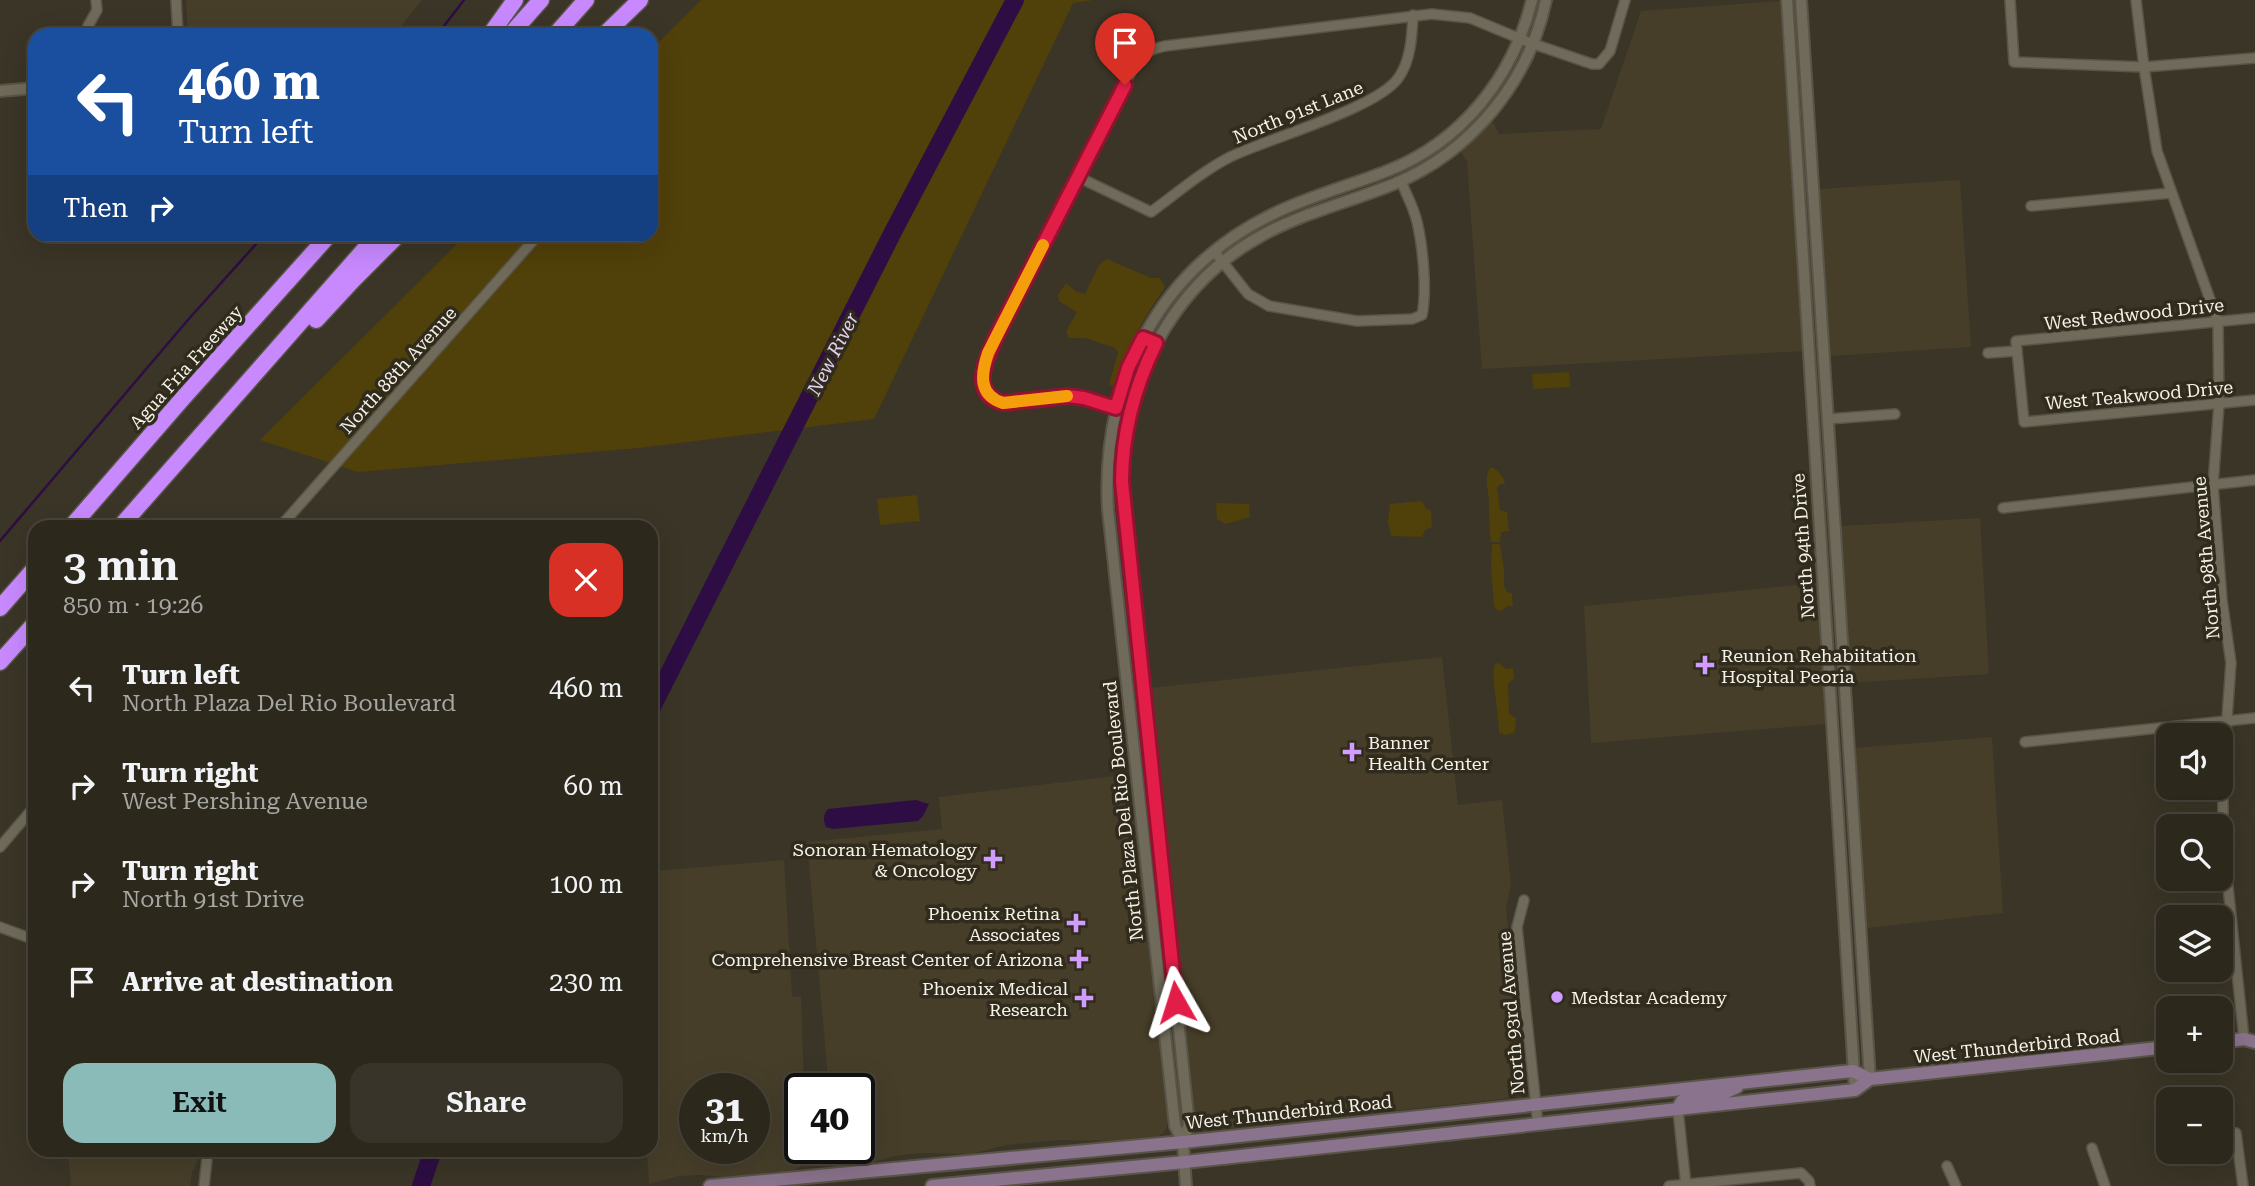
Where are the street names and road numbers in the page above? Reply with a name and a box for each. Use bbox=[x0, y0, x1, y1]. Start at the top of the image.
street label: North 91st Lane bbox=[1230, 76, 1366, 148]
street label: West Redwood Drive bbox=[2043, 294, 2225, 334]
street label: Agua Fria Freeway bbox=[125, 301, 247, 433]
street label: North 88th Avenue bbox=[336, 302, 461, 438]
street label: West Teakwood Drive bbox=[2044, 376, 2234, 414]
street label: North 94th Drive bbox=[1787, 472, 1819, 620]
street label: North 98th Avenue bbox=[2188, 476, 2224, 640]
street label: North Plaza Del Rio Boulevard bbox=[1099, 680, 1147, 942]
street label: North 93rd Avenue bbox=[1493, 930, 1529, 1096]
street label: West Thunderbird Road bbox=[1913, 1025, 2122, 1067]
street label: West Thunderbird Road bbox=[1185, 1091, 1394, 1133]

